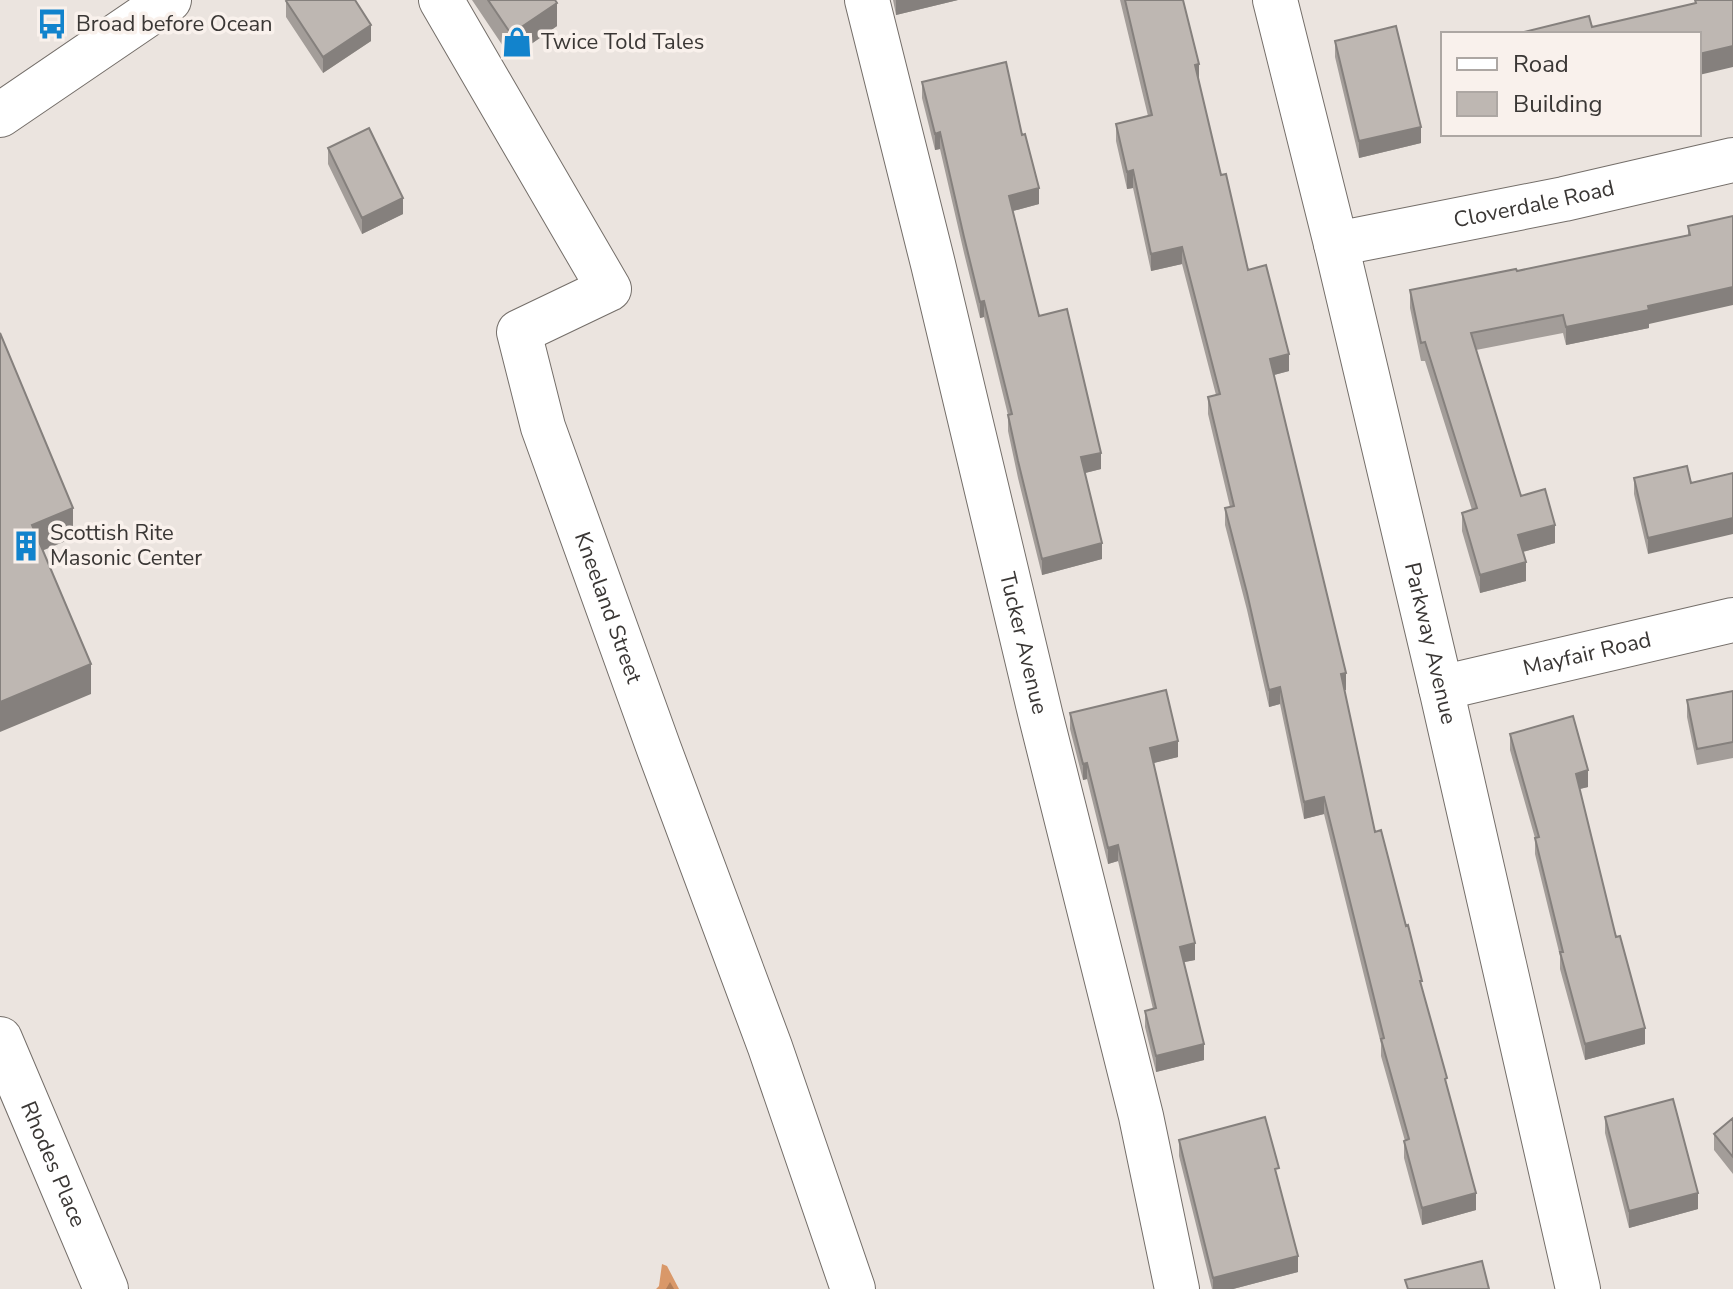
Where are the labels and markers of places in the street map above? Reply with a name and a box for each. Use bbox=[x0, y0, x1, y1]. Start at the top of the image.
bus stop icon: Broad before Ocean bbox=[35, 7, 69, 41]
place label: Broad before Ocean bbox=[76, 9, 273, 39]
shop icon: Twice Told Tales bbox=[500, 25, 534, 59]
place label: Twice Told Tales bbox=[541, 27, 704, 57]
place label: Scottish Rite Masonic Center bbox=[50, 518, 202, 573]
building icon: Scottish Rite Masonic Center bbox=[9, 529, 43, 563]

